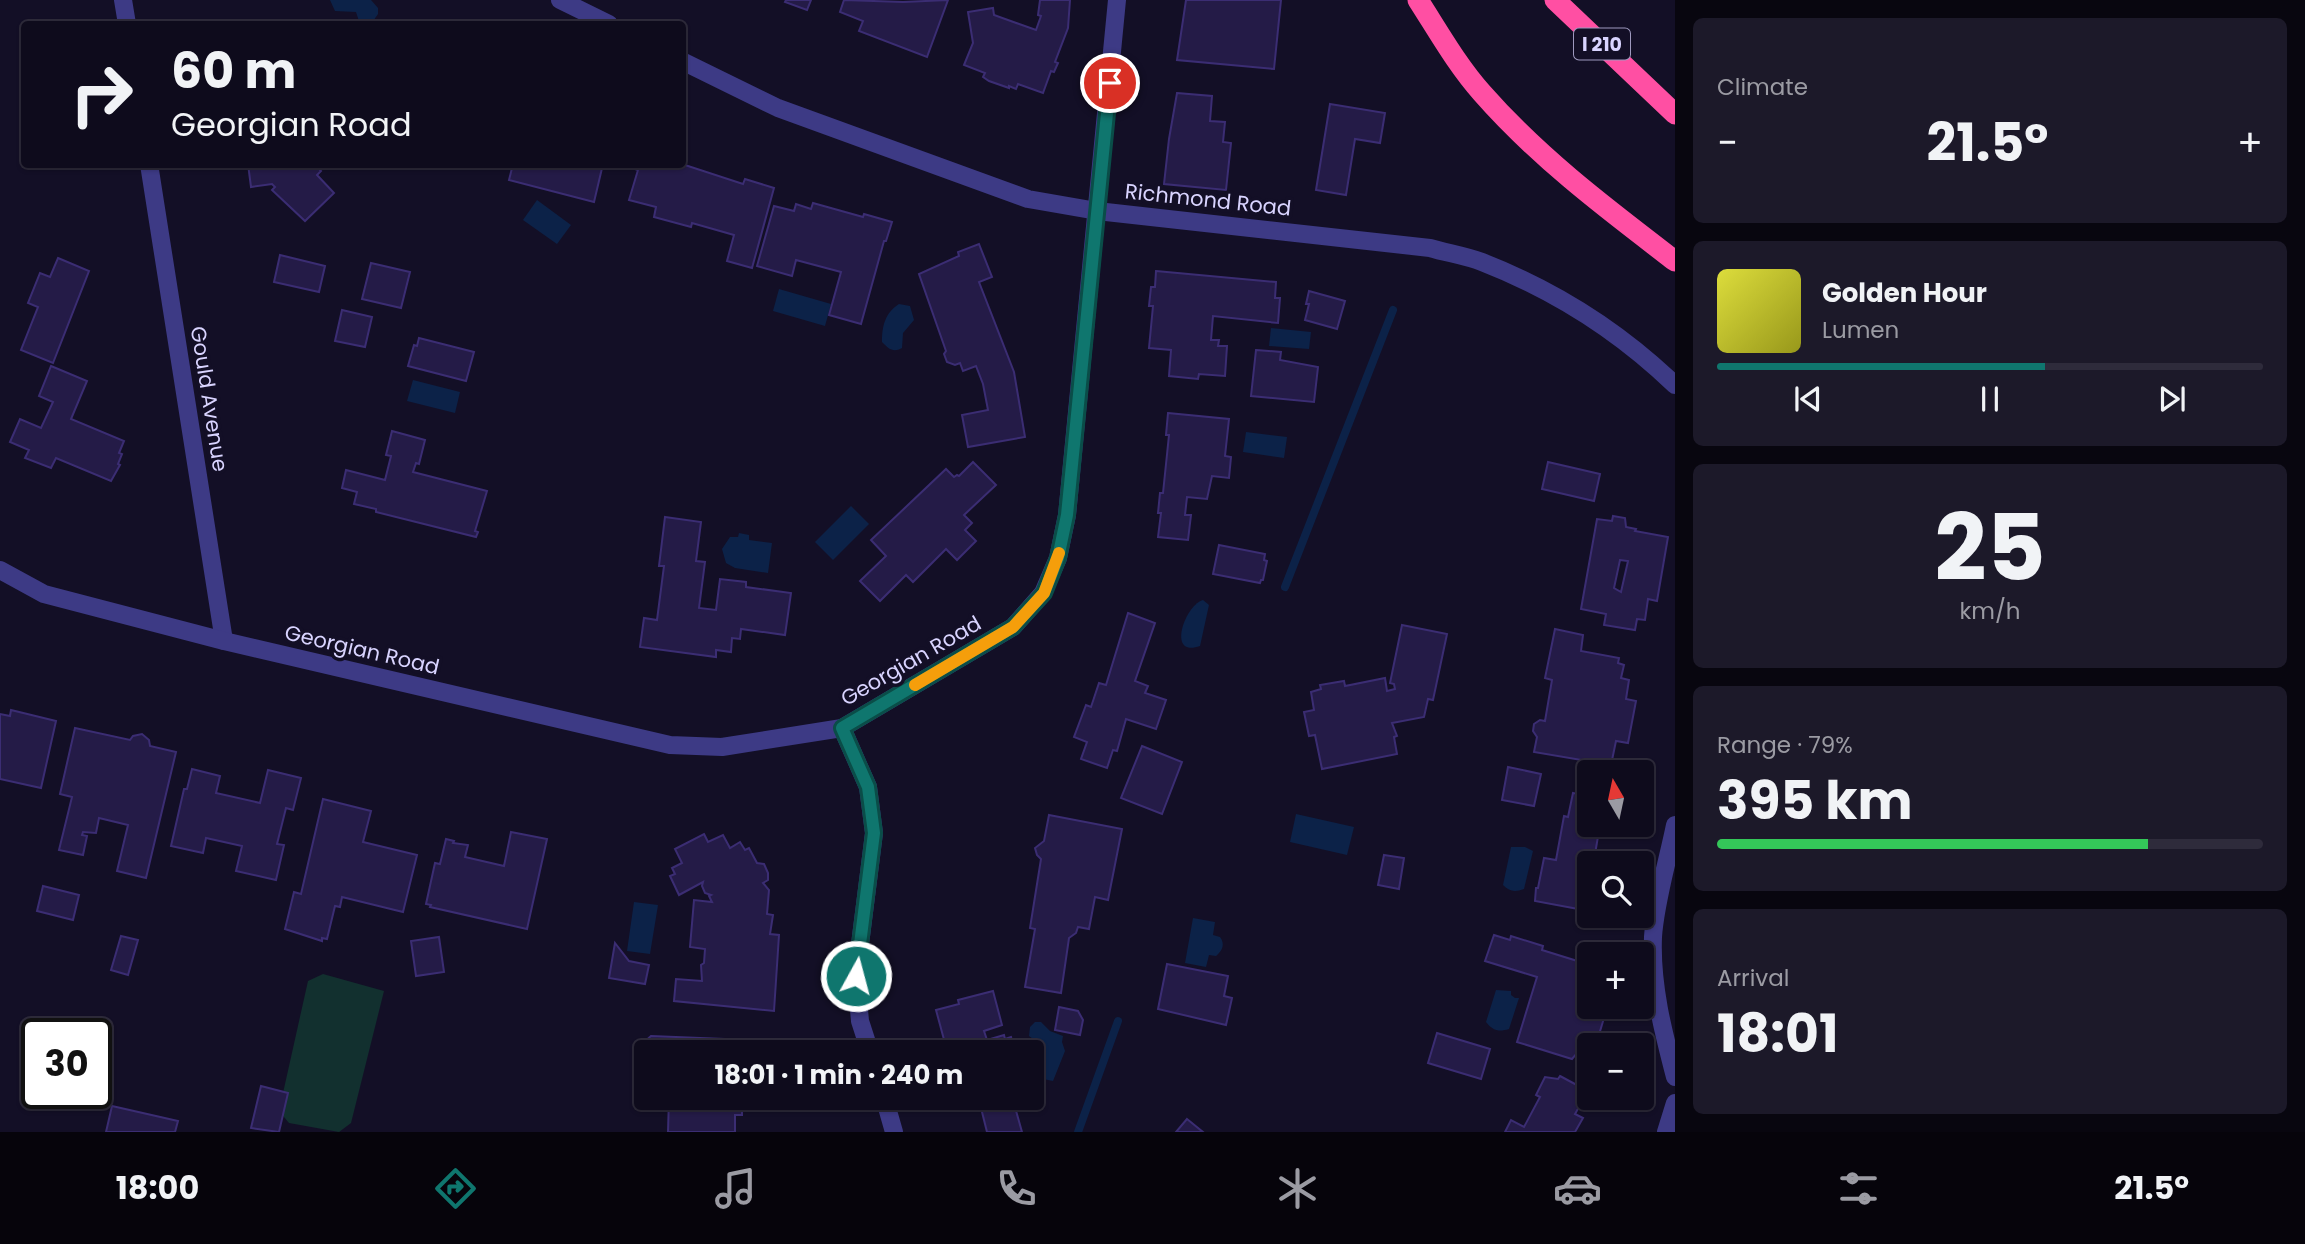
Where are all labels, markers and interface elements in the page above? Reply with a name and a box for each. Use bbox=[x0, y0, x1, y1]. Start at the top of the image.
road number: I 210 bbox=[1574, 28, 1630, 60]
text: 60 m bbox=[171, 37, 296, 105]
icon: right bbox=[56, 49, 147, 140]
pin bbox=[1080, 53, 1140, 113]
icon: arrive bbox=[1091, 64, 1129, 102]
text: Climate bbox=[1717, 71, 1808, 103]
text: Georgian Road bbox=[171, 102, 412, 147]
text: 21.5° bbox=[1927, 106, 2048, 179]
text: − bbox=[1717, 116, 1738, 169]
text: + bbox=[2237, 116, 2263, 169]
street label: Richmond Road bbox=[1123, 176, 1293, 223]
text: Golden Hour bbox=[1822, 275, 1987, 311]
text: Lumen bbox=[1822, 314, 1899, 346]
street label: Gould Avenue bbox=[184, 324, 235, 474]
icon: previous bbox=[1789, 380, 1827, 418]
icon: pause bbox=[1971, 380, 2009, 418]
icon: next bbox=[2153, 380, 2191, 418]
text: 25 bbox=[1934, 484, 2046, 612]
text: km/h bbox=[1959, 595, 2021, 627]
street label: Georgian Road bbox=[835, 609, 986, 713]
street label: Georgian Road bbox=[282, 618, 442, 681]
text: Range · 79% bbox=[1717, 729, 1853, 761]
north arrow bbox=[1577, 760, 1654, 836]
map controls bbox=[1577, 760, 1654, 1110]
text: 395 km bbox=[1717, 764, 1912, 837]
button: search bbox=[1577, 851, 1654, 928]
position arrow bbox=[819, 939, 893, 1013]
button: + bbox=[1577, 942, 1654, 1019]
text: Arrival bbox=[1717, 962, 1789, 994]
text: 18:01 bbox=[1717, 997, 1838, 1070]
speed limit sign: 30 bbox=[21, 1018, 112, 1109]
button: − bbox=[1577, 1033, 1654, 1110]
text: 18:01 · 1 min · 240 m bbox=[715, 1057, 963, 1093]
icon: directions bbox=[431, 1164, 480, 1213]
icon: music bbox=[711, 1164, 760, 1213]
icon: phone bbox=[992, 1164, 1041, 1213]
icon: climate bbox=[1273, 1164, 1322, 1213]
icon: car bbox=[1553, 1164, 1602, 1213]
icon: filters bbox=[1834, 1164, 1883, 1213]
text: 18:00 bbox=[116, 1165, 199, 1210]
text: 21.5° bbox=[2114, 1165, 2189, 1210]

